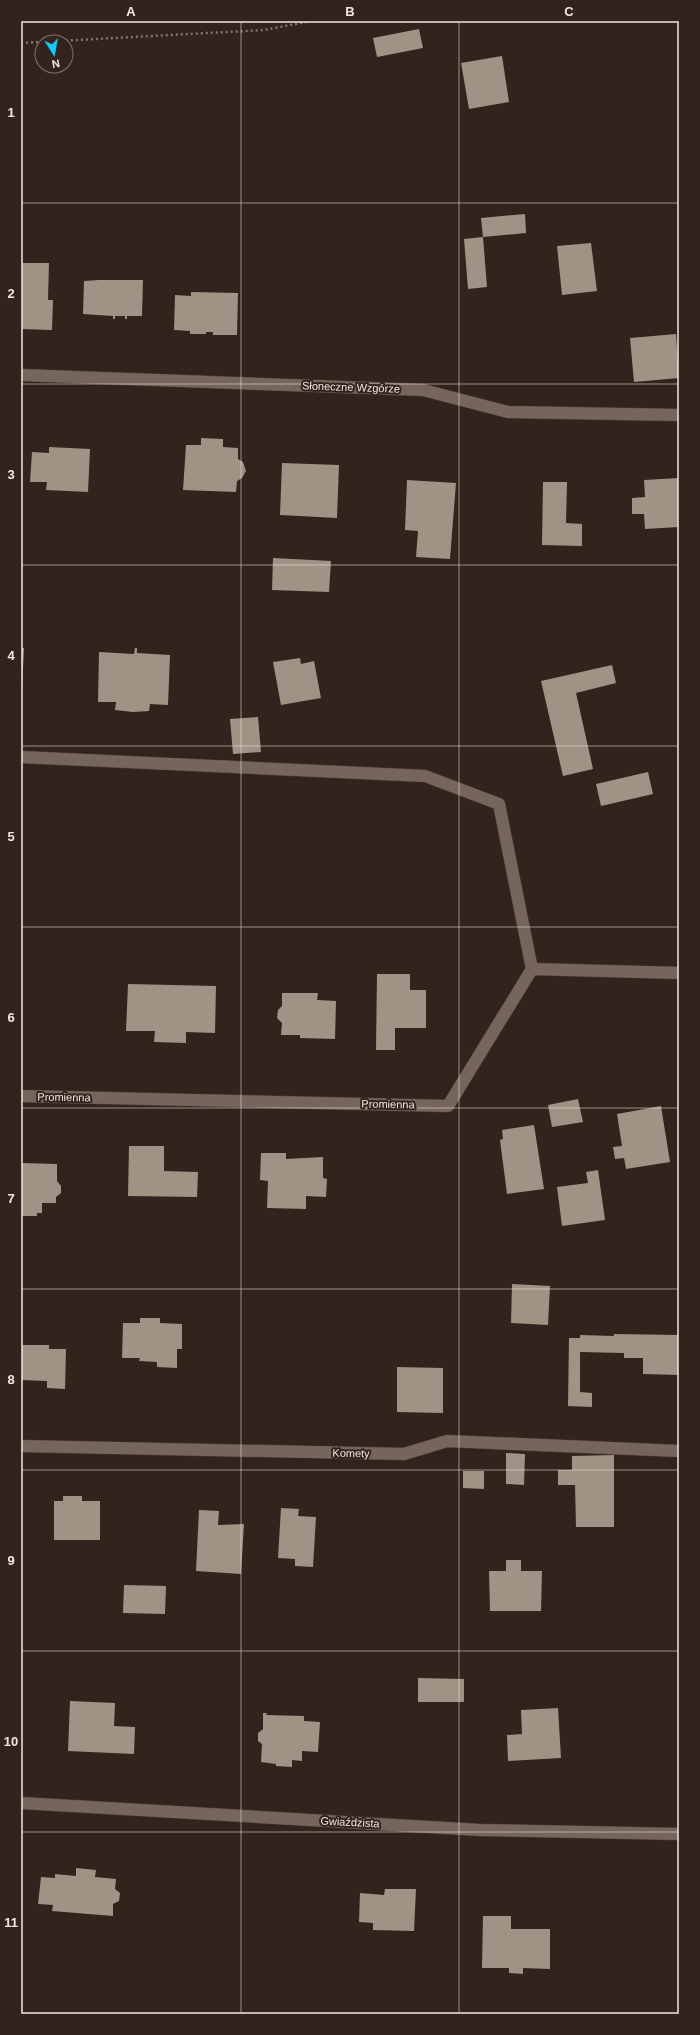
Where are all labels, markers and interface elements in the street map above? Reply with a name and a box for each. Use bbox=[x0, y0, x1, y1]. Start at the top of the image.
text: A bbox=[126, 4, 136, 19]
text: B bbox=[345, 4, 355, 19]
text: C bbox=[564, 4, 574, 19]
north arrow bbox=[34, 34, 74, 74]
text: N bbox=[51, 57, 61, 70]
text: 1 bbox=[7, 105, 15, 120]
text: 2 bbox=[7, 286, 15, 301]
street label: Słoneczne Wzgórze bbox=[302, 379, 400, 395]
text: 3 bbox=[7, 467, 15, 482]
text: 4 bbox=[7, 648, 15, 663]
text: 5 bbox=[7, 829, 15, 844]
text: 6 bbox=[7, 1010, 15, 1025]
street label: Promienna bbox=[37, 1091, 92, 1103]
street label: Promienna bbox=[361, 1098, 416, 1110]
text: 7 bbox=[7, 1191, 15, 1206]
text: 8 bbox=[7, 1372, 15, 1387]
street label: Komety bbox=[332, 1447, 370, 1459]
text: 9 bbox=[7, 1553, 15, 1568]
text: 10 bbox=[4, 1734, 18, 1749]
street label: Gwiaździsta bbox=[320, 1814, 381, 1830]
text: 11 bbox=[4, 1915, 18, 1930]

